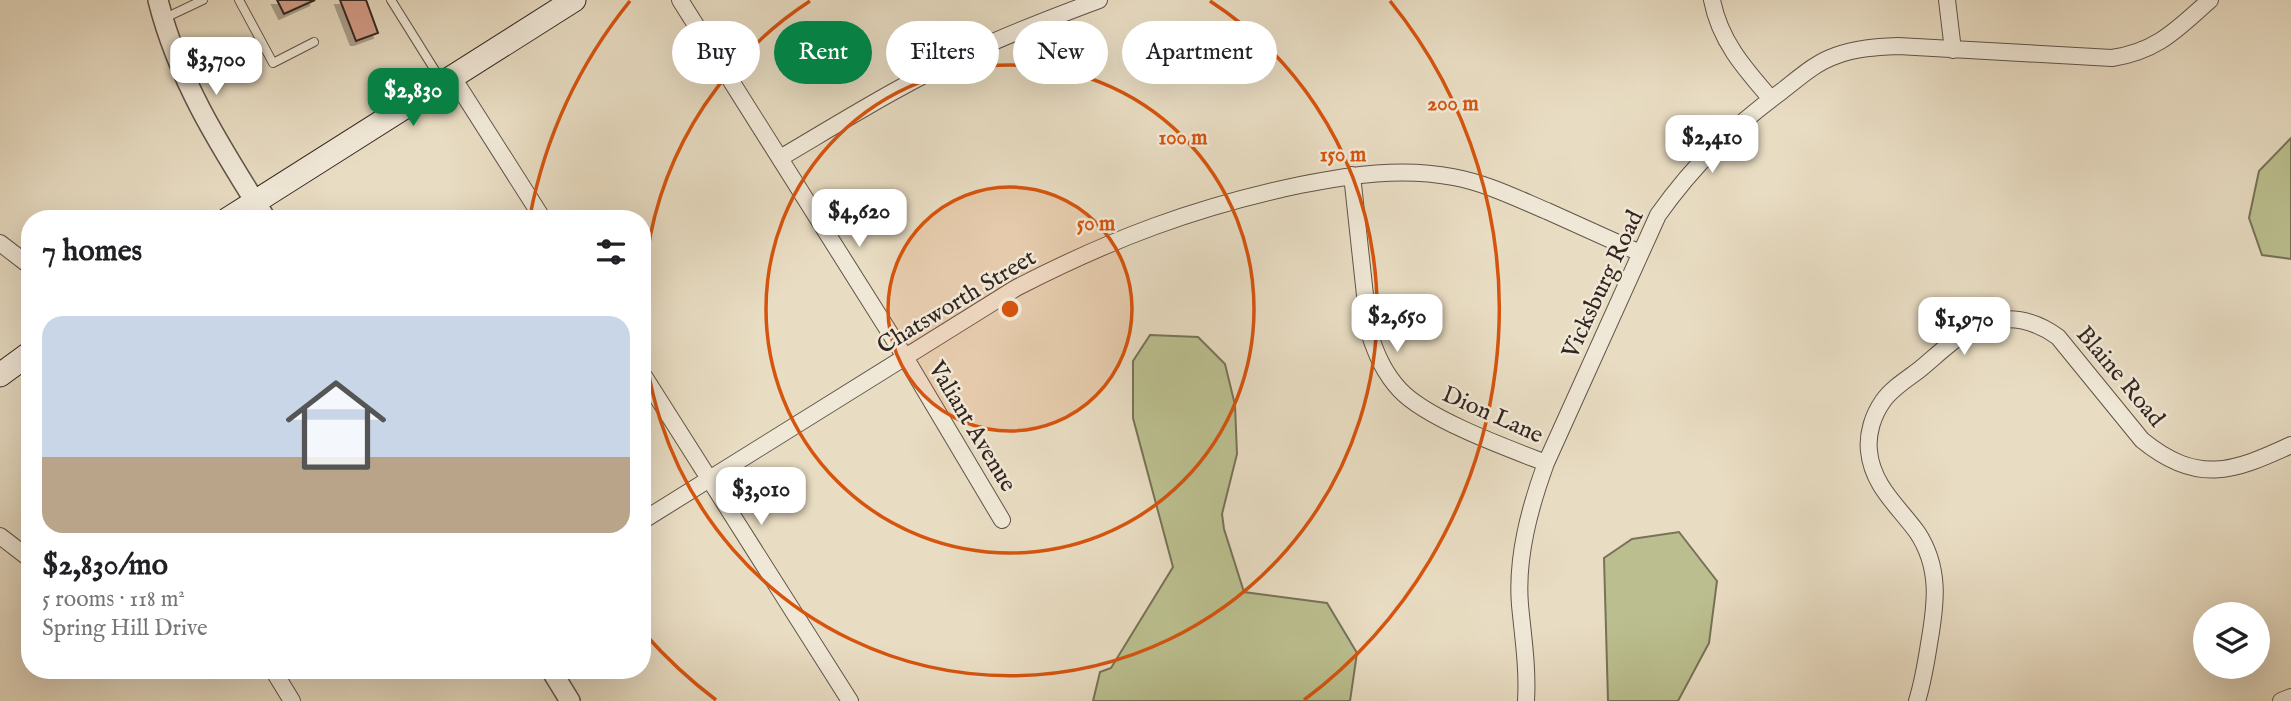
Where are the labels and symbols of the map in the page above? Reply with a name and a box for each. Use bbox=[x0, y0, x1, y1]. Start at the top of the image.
pin: $3,700 bbox=[159, 38, 273, 97]
pin: $2,830 bbox=[356, 68, 470, 128]
text: 200 m bbox=[1427, 91, 1479, 118]
pin: $2,410 bbox=[1655, 116, 1769, 175]
text: 100 m bbox=[1158, 125, 1208, 152]
text: 150 m bbox=[1320, 142, 1367, 169]
pin: $4,620 bbox=[802, 190, 916, 249]
street label: Vicksburg Road bbox=[1555, 205, 1651, 365]
text: 50 m bbox=[1077, 211, 1116, 238]
street label: Chatsworth Street bbox=[872, 243, 1042, 362]
pin: $2,650 bbox=[1340, 294, 1454, 354]
centre of rings bbox=[998, 297, 1022, 321]
pin: $1,970 bbox=[1907, 298, 2021, 357]
street label: Blaine Road bbox=[2069, 320, 2171, 434]
street label: Valiant Avenue bbox=[920, 355, 1023, 498]
street label: Dion Lane bbox=[1437, 379, 1548, 451]
pin: $3,010 bbox=[704, 468, 818, 527]

